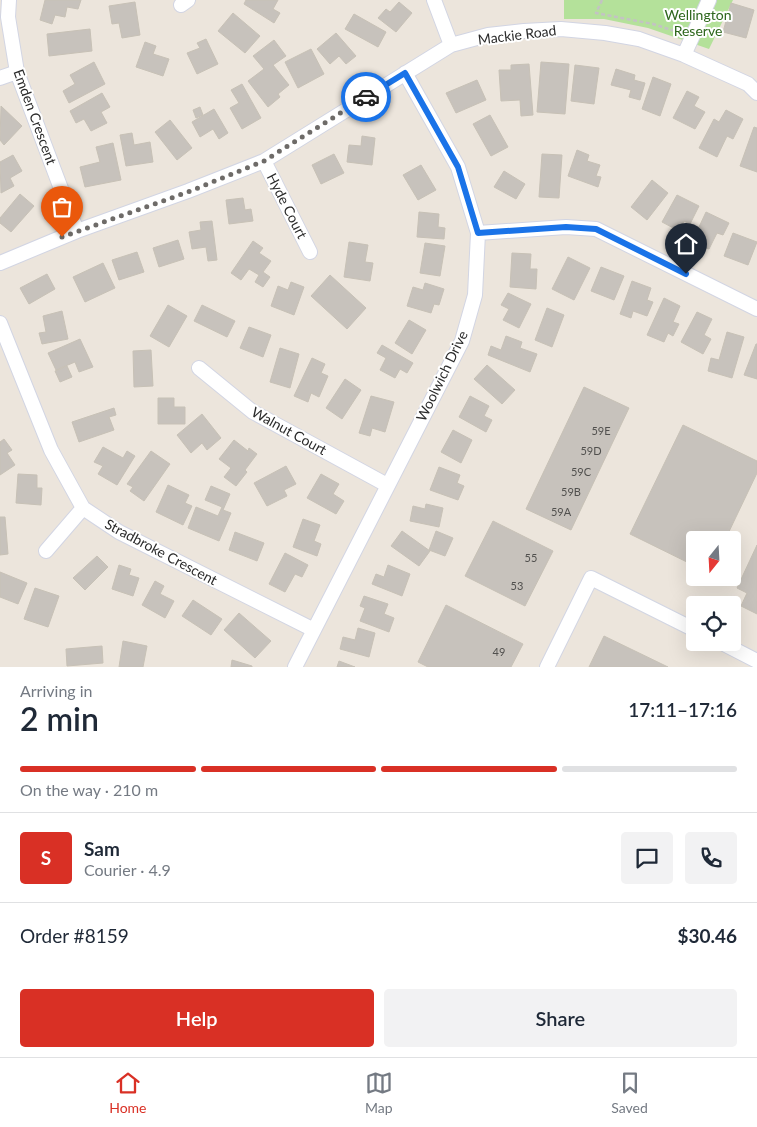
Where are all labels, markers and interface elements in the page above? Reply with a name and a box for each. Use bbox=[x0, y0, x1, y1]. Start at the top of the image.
park label: Wellington Reserve bbox=[665, 6, 731, 39]
street label: Mackie Road bbox=[477, 21, 557, 48]
street label: Emden Crescent bbox=[10, 67, 61, 167]
courier bbox=[341, 72, 391, 122]
icon: car bbox=[352, 83, 380, 111]
street label: Hyde Court bbox=[264, 170, 311, 241]
pin bbox=[41, 186, 83, 237]
icon: bag bbox=[48, 193, 76, 221]
pin bbox=[665, 223, 707, 274]
icon: home bbox=[672, 230, 700, 258]
street label: Woolwich Drive bbox=[412, 328, 471, 424]
street label: Walnut Court bbox=[249, 403, 330, 458]
house number: 59E bbox=[591, 424, 611, 437]
house number: 59D bbox=[580, 444, 602, 457]
house number: 59C bbox=[571, 465, 592, 478]
house number: 59B bbox=[561, 485, 581, 498]
house number: 59A bbox=[551, 505, 572, 518]
street label: Stradbroke Crescent bbox=[102, 515, 220, 588]
north arrow bbox=[686, 531, 741, 586]
map controls bbox=[686, 531, 741, 651]
house number: 55 bbox=[525, 551, 537, 564]
house number: 53 bbox=[511, 579, 523, 592]
button: locate bbox=[686, 596, 741, 651]
house number: 49 bbox=[493, 645, 505, 658]
text: Arriving in bbox=[20, 681, 93, 700]
text: 17:11–17:16 bbox=[628, 698, 737, 721]
text: 2 min bbox=[20, 699, 99, 738]
text: On the way · 210 m bbox=[20, 780, 158, 799]
button: chat bbox=[621, 832, 673, 884]
button: phone bbox=[685, 832, 737, 884]
text: Sam bbox=[84, 837, 120, 860]
text: S bbox=[41, 846, 51, 869]
text: Courier · 4.9 bbox=[84, 860, 171, 879]
text: Order #8159 bbox=[20, 924, 129, 947]
text: $30.46 bbox=[677, 924, 737, 947]
button: Help bbox=[20, 989, 374, 1047]
button: Share bbox=[384, 989, 737, 1047]
tab: Home bbox=[109, 1069, 147, 1116]
tab: Map bbox=[365, 1069, 393, 1116]
tab: Saved bbox=[611, 1069, 648, 1116]

